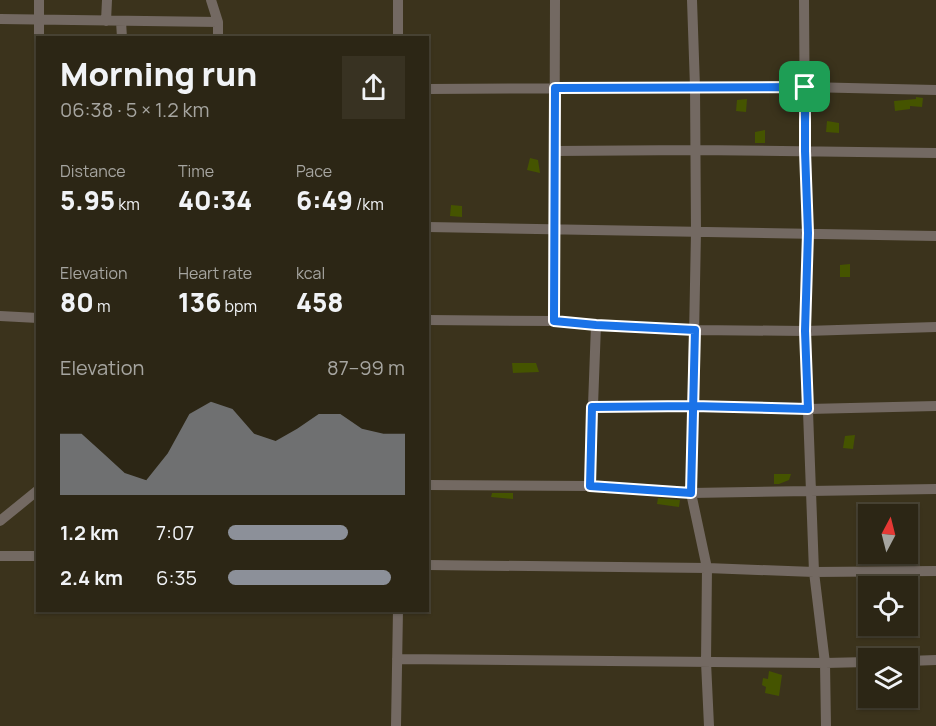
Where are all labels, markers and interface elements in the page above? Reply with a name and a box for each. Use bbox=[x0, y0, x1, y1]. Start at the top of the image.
text: Morning run bbox=[60, 51, 257, 96]
button: share bbox=[342, 56, 405, 119]
pin bbox=[779, 61, 830, 112]
icon: arrive bbox=[788, 70, 821, 103]
text: 06:38 · 5 × 1.2 km bbox=[60, 96, 209, 123]
text: Distance bbox=[60, 160, 126, 182]
text: Time bbox=[178, 160, 214, 182]
text: Pace bbox=[296, 160, 332, 182]
text: 5.95 bbox=[60, 182, 115, 218]
text: 40:34 bbox=[178, 182, 252, 218]
text: 6:49 bbox=[296, 182, 353, 218]
text: km bbox=[115, 193, 140, 215]
text: /km bbox=[353, 193, 384, 215]
text: Elevation bbox=[60, 262, 128, 284]
text: Heart rate bbox=[178, 262, 252, 284]
text: kcal bbox=[296, 262, 325, 284]
text: 80 bbox=[60, 284, 94, 320]
text: 136 bbox=[178, 284, 221, 320]
text: 458 bbox=[296, 284, 344, 320]
text: m bbox=[94, 295, 111, 317]
text: bpm bbox=[221, 295, 257, 317]
text: Elevation bbox=[60, 354, 144, 381]
text: 87–99 m bbox=[327, 354, 405, 381]
north arrow bbox=[858, 504, 918, 564]
map controls bbox=[858, 504, 918, 708]
text: 1.2 km bbox=[60, 519, 119, 546]
text: 7:07 bbox=[156, 519, 194, 546]
text: 2.4 km bbox=[60, 564, 123, 591]
text: 6:35 bbox=[156, 564, 197, 591]
button: locate bbox=[858, 576, 918, 636]
button: layers bbox=[858, 648, 918, 708]

